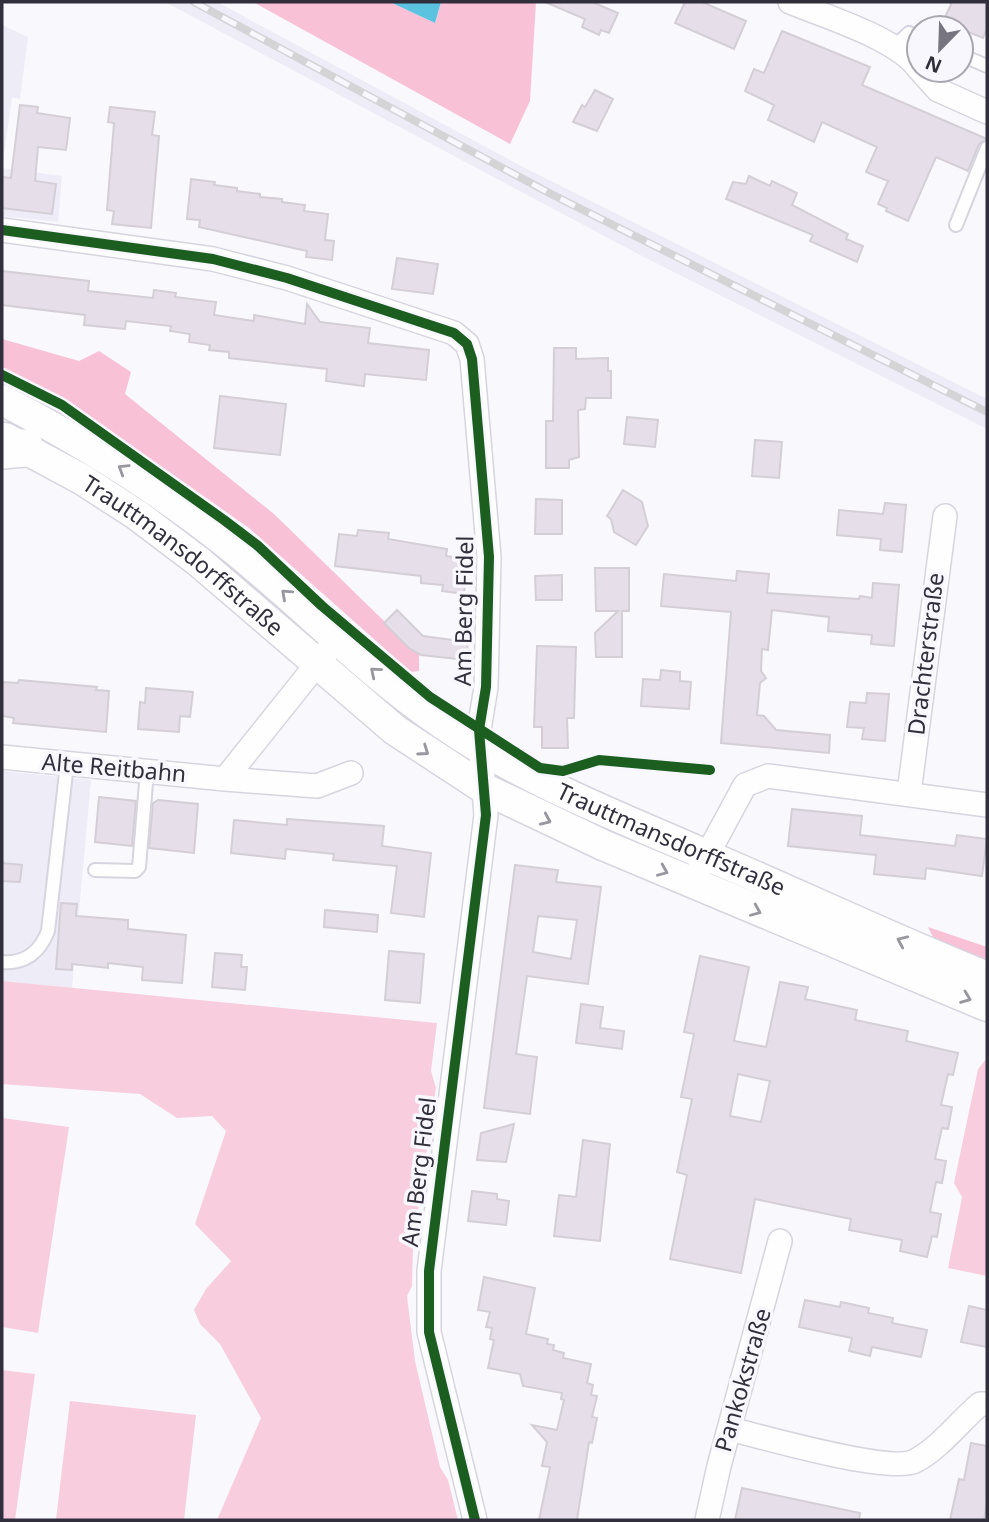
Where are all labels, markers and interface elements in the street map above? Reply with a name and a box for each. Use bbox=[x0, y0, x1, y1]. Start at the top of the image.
north arrow bbox=[905, 14, 975, 84]
text: N bbox=[921, 50, 946, 80]
one-way arrow bbox=[118, 464, 131, 477]
street label: Trauttmansdorffstraße bbox=[77, 467, 291, 643]
street label: Am Berg Fidel bbox=[446, 536, 480, 686]
street label: Drachterstraße bbox=[899, 571, 951, 737]
one-way arrow bbox=[281, 590, 294, 602]
one-way arrow bbox=[370, 668, 383, 680]
one-way arrow bbox=[416, 743, 429, 755]
street label: Alte Reitbahn bbox=[41, 745, 188, 789]
street label: Trauttmansdorffstraße bbox=[552, 774, 791, 903]
one-way arrow bbox=[539, 812, 551, 826]
one-way arrow bbox=[656, 863, 669, 877]
one-way arrow bbox=[750, 902, 762, 916]
one-way arrow bbox=[896, 936, 908, 950]
one-way arrow bbox=[960, 990, 972, 1004]
street label: Am Berg Fidel bbox=[393, 1095, 443, 1248]
street label: Pankokstraße bbox=[706, 1304, 778, 1455]

